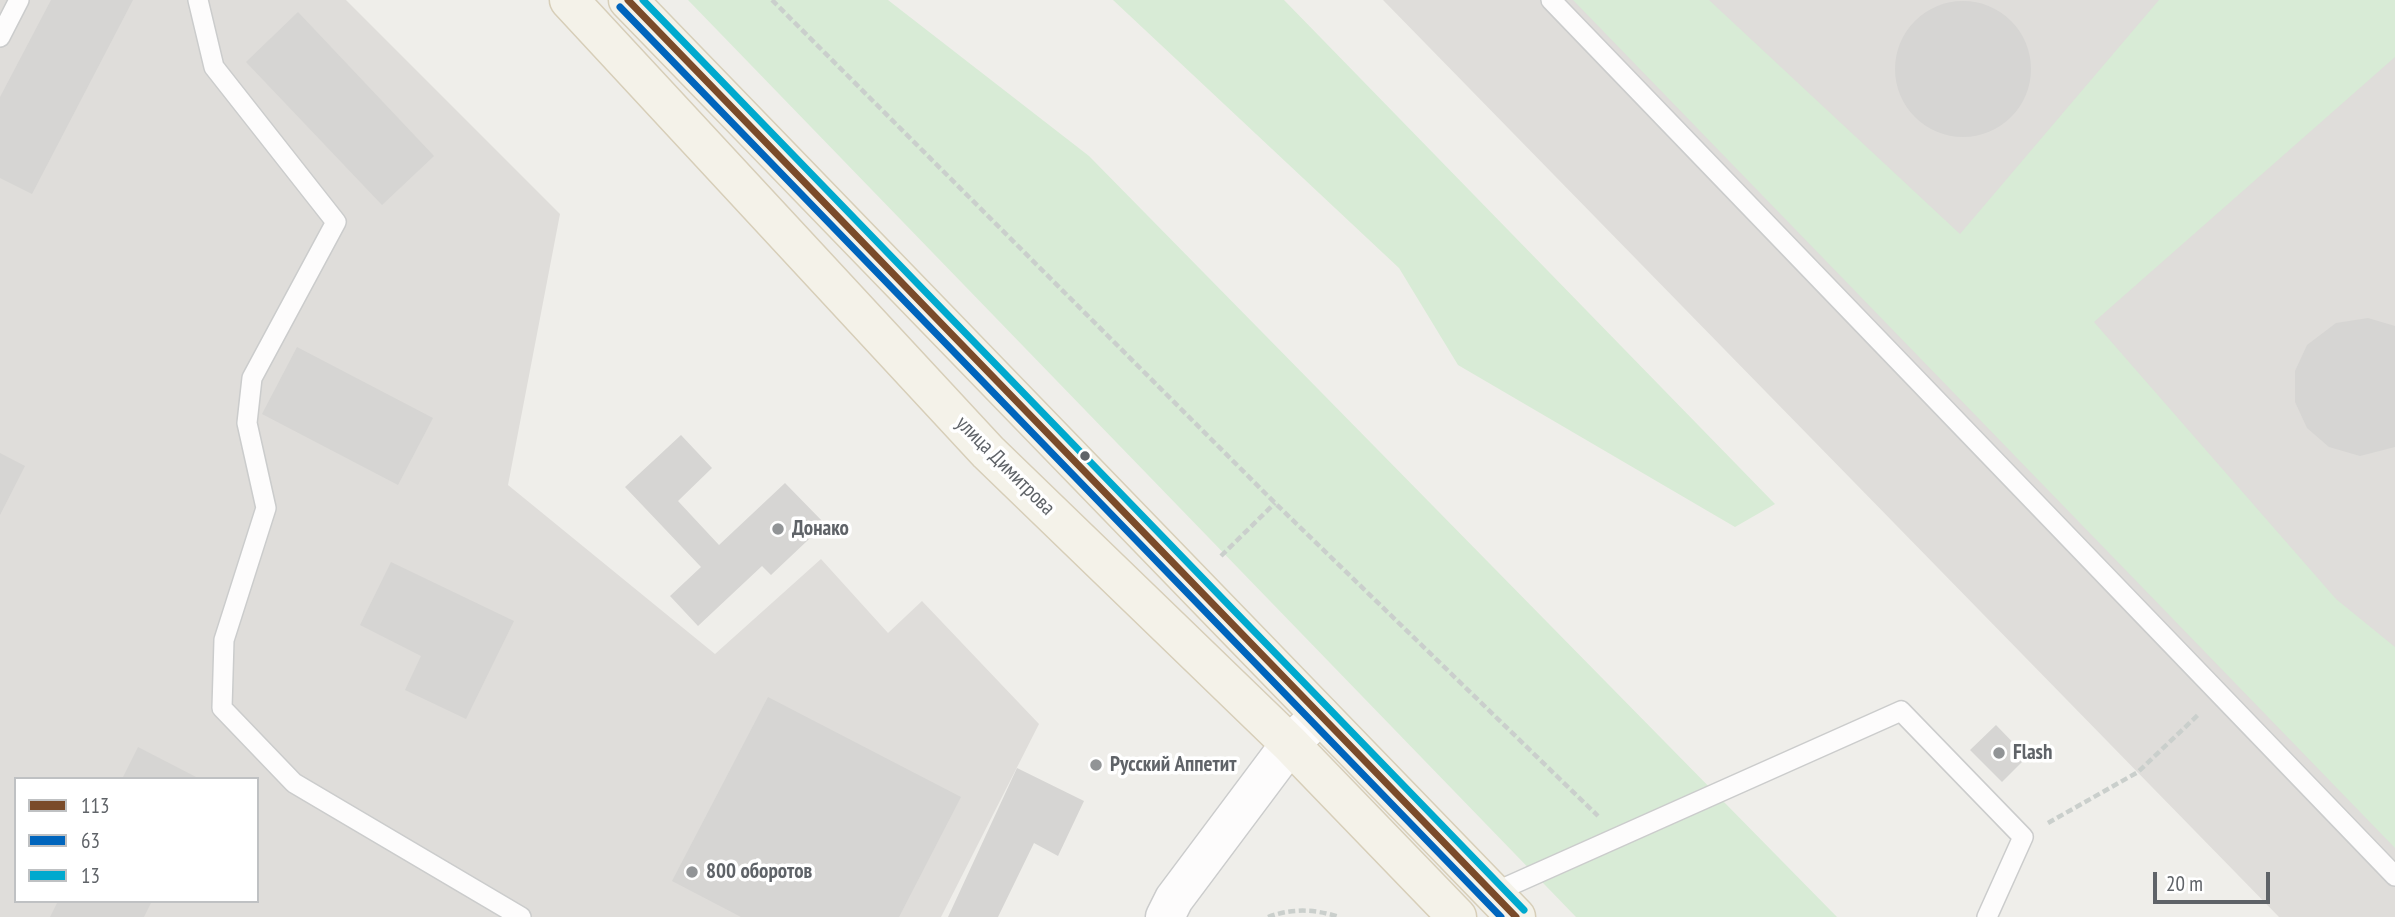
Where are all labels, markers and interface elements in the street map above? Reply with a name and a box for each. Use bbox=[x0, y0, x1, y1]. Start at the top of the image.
street label: улица Димитрова bbox=[950, 411, 1060, 521]
unlabelled marker bbox=[1078, 449, 1092, 463]
place label: Донако bbox=[792, 516, 849, 542]
marker: Донако bbox=[770, 521, 786, 537]
place label: Flash bbox=[2013, 740, 2052, 766]
marker: Flash bbox=[1991, 745, 2007, 761]
place label: Русский Аппетит bbox=[1110, 752, 1236, 778]
marker: Русский Аппетит bbox=[1088, 757, 1104, 773]
legend bbox=[14, 777, 259, 903]
text: 113 bbox=[81, 792, 109, 819]
text: 63 bbox=[81, 827, 100, 854]
scale bar bbox=[2157, 858, 2274, 902]
place label: 800 оборотов bbox=[706, 859, 812, 885]
text: 13 bbox=[81, 862, 100, 889]
marker: 800 оборотов bbox=[684, 864, 700, 880]
text: 20 m bbox=[2166, 870, 2203, 897]

